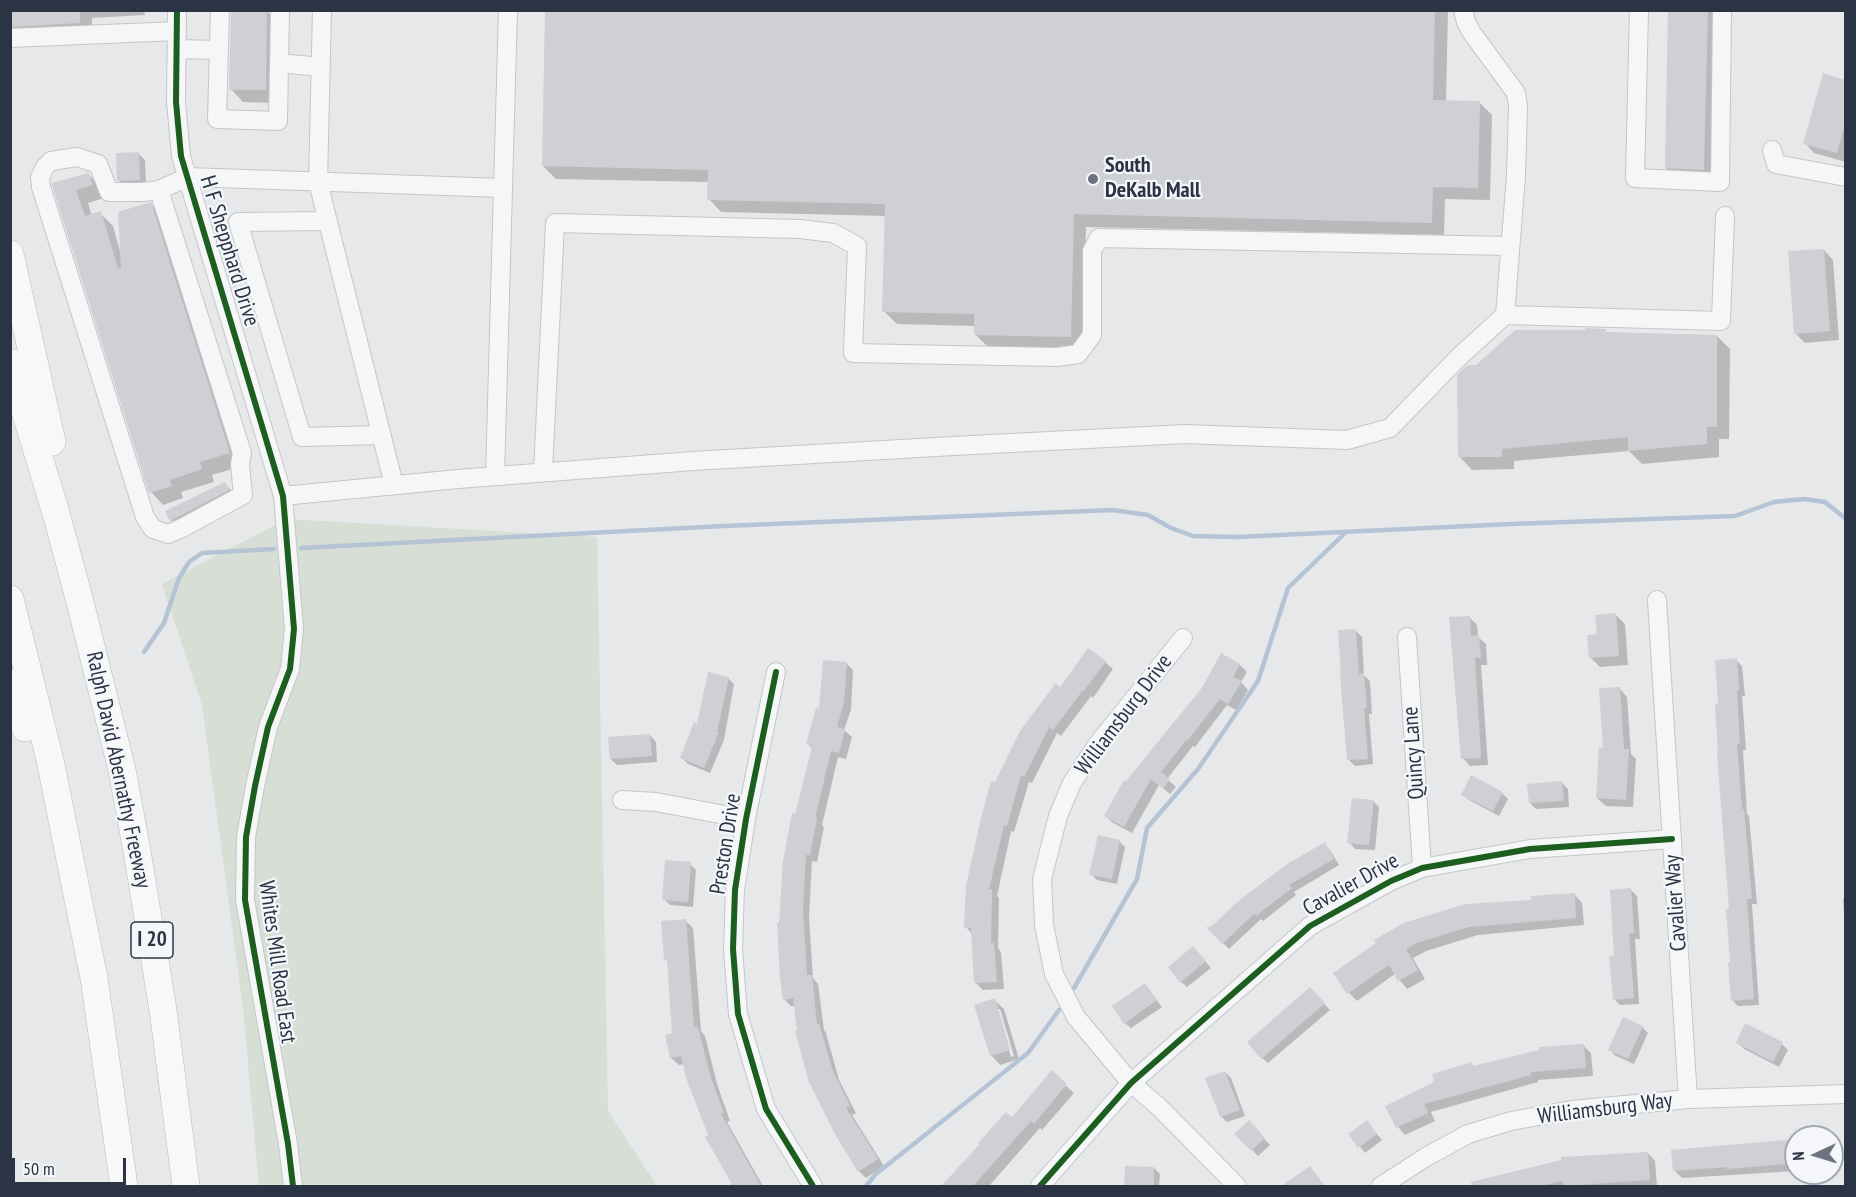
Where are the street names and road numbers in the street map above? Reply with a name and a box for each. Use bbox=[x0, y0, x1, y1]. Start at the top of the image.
street label: H F Shepphard Drive bbox=[194, 172, 264, 330]
street label: Ralph David Abernathy Freeway bbox=[80, 649, 156, 891]
street label: Williamsburg Drive bbox=[1070, 649, 1178, 781]
street label: Quincy Lane bbox=[1398, 706, 1430, 800]
street label: Preston Drive bbox=[705, 792, 747, 896]
street label: Cavalier Drive bbox=[1298, 848, 1404, 922]
street label: Cavalier Way bbox=[1659, 854, 1693, 952]
street label: Whites Mill Road East bbox=[253, 879, 301, 1045]
road number: I 20 bbox=[131, 922, 173, 958]
street label: Williamsburg Way bbox=[1536, 1088, 1674, 1130]

